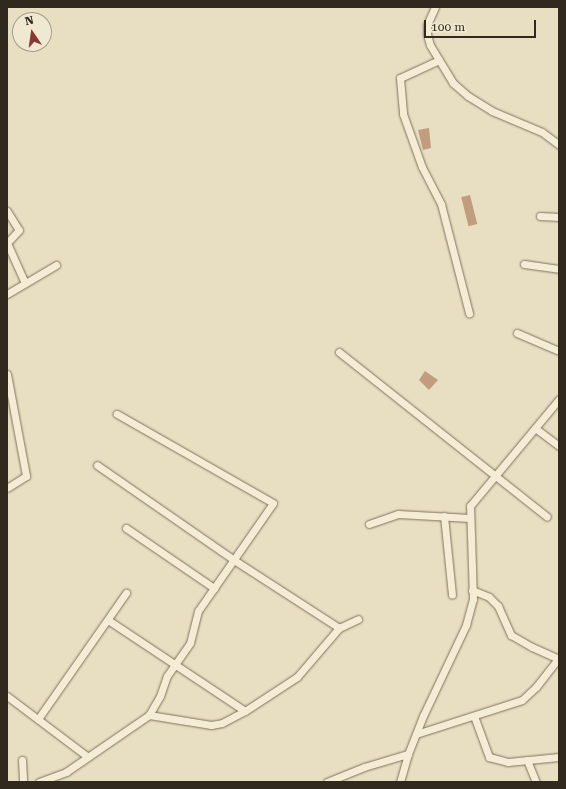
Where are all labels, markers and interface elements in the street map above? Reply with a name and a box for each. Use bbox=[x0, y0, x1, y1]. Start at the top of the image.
north arrow bbox=[12, 12, 52, 52]
scale bar bbox=[426, 12, 538, 38]
text: N bbox=[24, 14, 35, 28]
text: 100 m bbox=[431, 20, 465, 34]

